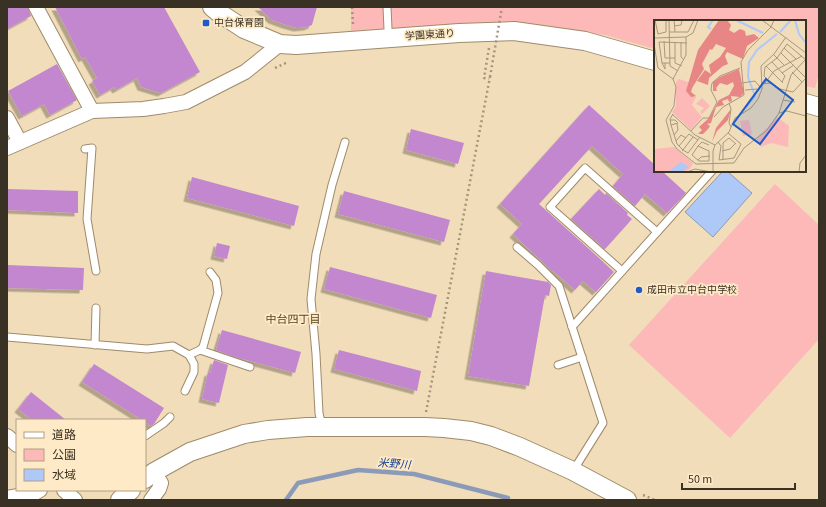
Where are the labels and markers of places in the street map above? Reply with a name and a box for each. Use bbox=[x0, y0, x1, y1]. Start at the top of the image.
place label: 中台保育園 bbox=[214, 16, 264, 30]
marker: 中台保育園 bbox=[201, 18, 211, 28]
place label: 成田市立中台中学校 bbox=[647, 283, 737, 297]
marker: 成田市立中台中学校 bbox=[634, 285, 644, 295]

